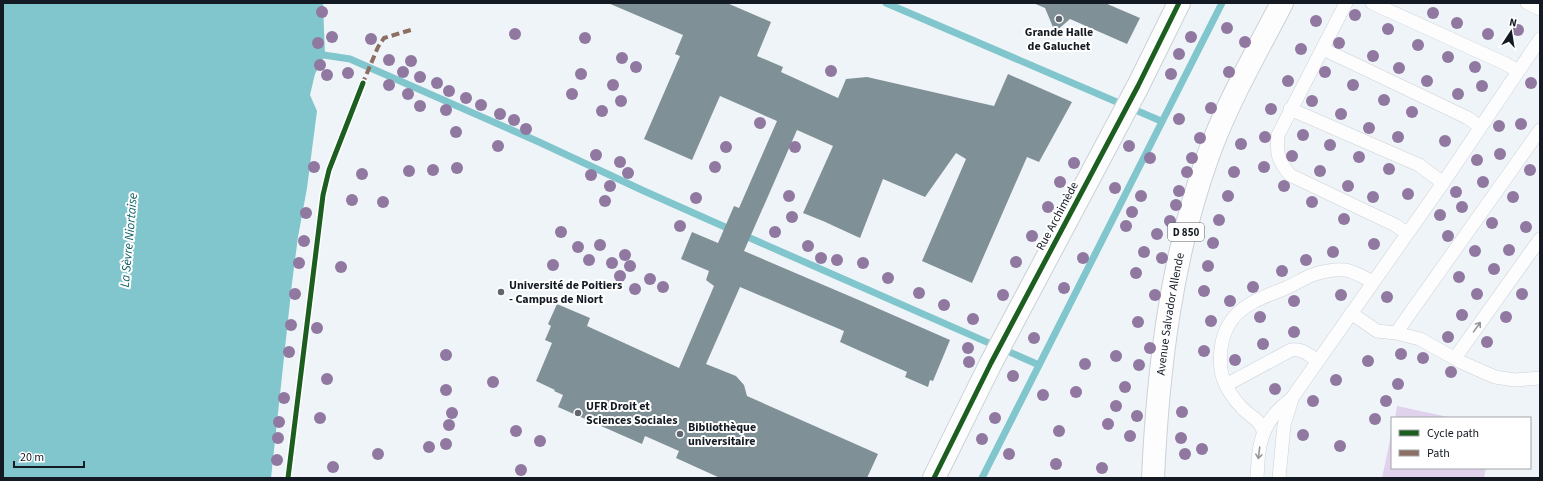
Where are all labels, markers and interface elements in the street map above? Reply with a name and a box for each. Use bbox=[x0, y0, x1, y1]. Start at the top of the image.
north arrow bbox=[1491, 12, 1531, 52]
marker: Grande Halle de Galuchet bbox=[1054, 14, 1064, 24]
text: N bbox=[1508, 15, 1518, 31]
place label: Grande Halle de Galuchet bbox=[1025, 24, 1093, 55]
street label: Rue Archimède bbox=[1032, 179, 1083, 254]
water label: La Sèvre Niortaise bbox=[116, 192, 142, 288]
road number: D 850 bbox=[1168, 223, 1204, 241]
street label: Avenue Salvador Allende bbox=[1153, 251, 1189, 376]
place label: Université de Poitiers - Campus de Niort bbox=[509, 277, 622, 308]
marker: Université de Poitiers - Campus de Niort bbox=[496, 287, 506, 297]
one-way arrow bbox=[1473, 321, 1481, 332]
place label: UFR Droit et Sciences Sociales bbox=[586, 398, 677, 429]
marker: UFR Droit et Sciences Sociales bbox=[573, 408, 583, 418]
legend bbox=[1391, 417, 1531, 469]
place label: Bibliothèque universitaire bbox=[688, 419, 756, 450]
text: Cycle path bbox=[1427, 425, 1479, 442]
marker: Bibliothèque universitaire bbox=[675, 429, 685, 439]
scale bar bbox=[14, 443, 84, 469]
text: Path bbox=[1427, 445, 1450, 462]
one-way arrow bbox=[1255, 446, 1263, 459]
text: 20 m bbox=[20, 449, 44, 466]

